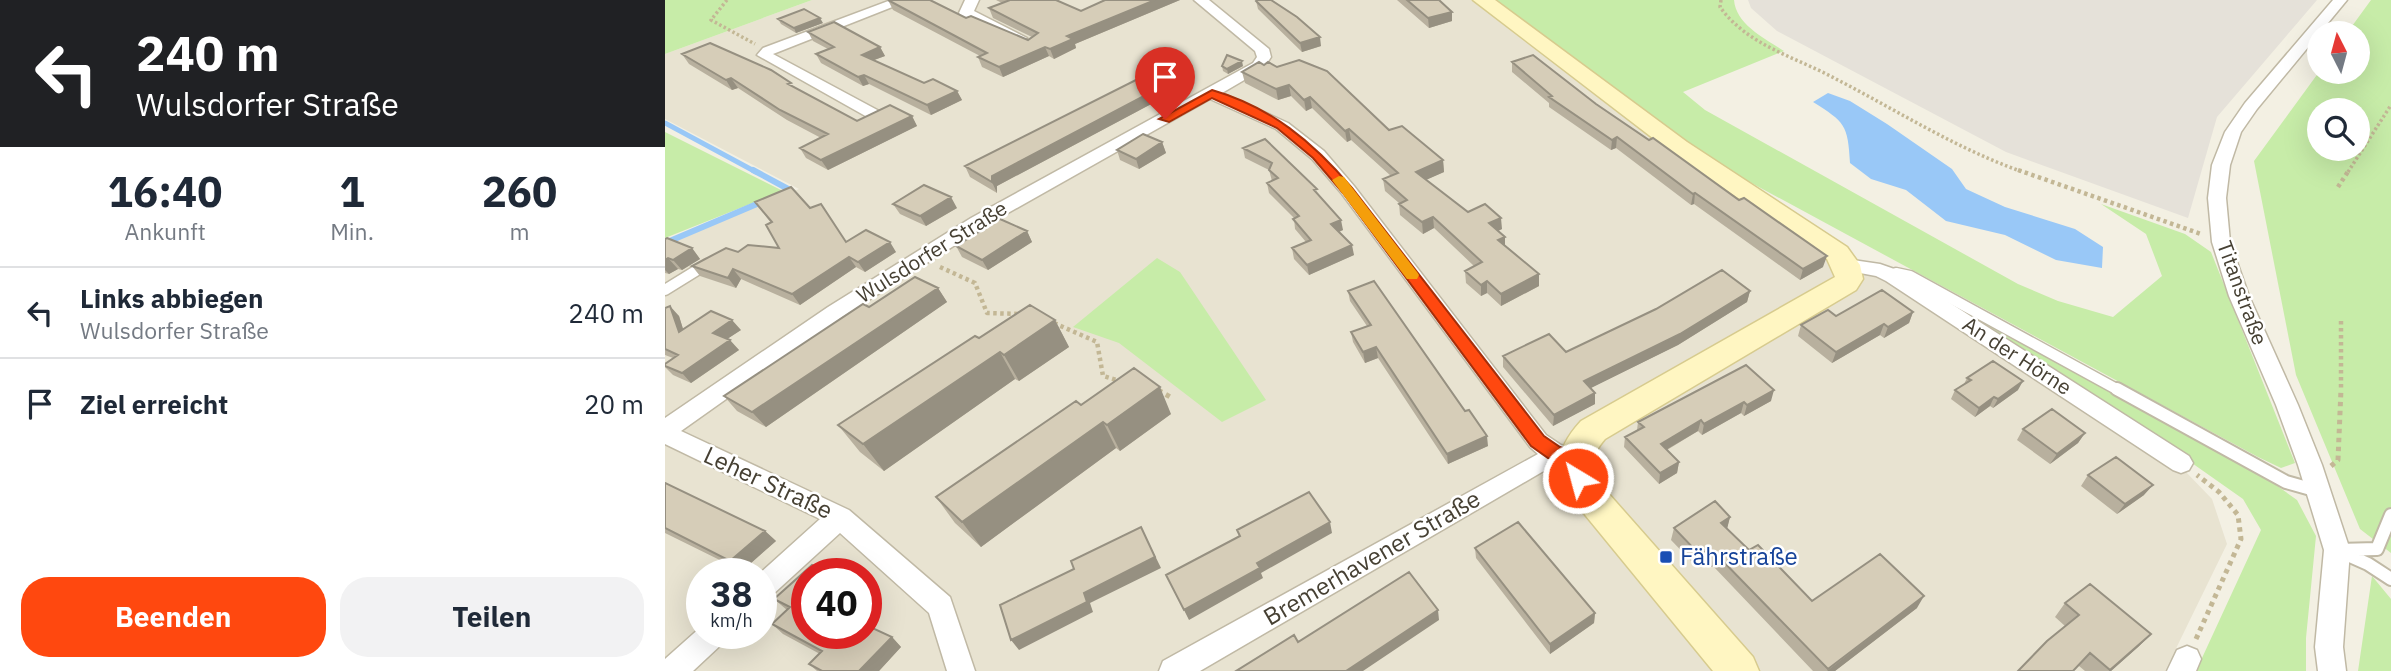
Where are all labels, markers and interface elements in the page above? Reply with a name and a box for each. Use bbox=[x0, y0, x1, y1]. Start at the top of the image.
text: 240 m bbox=[136, 21, 280, 84]
north arrow bbox=[2307, 21, 2369, 84]
map controls bbox=[2307, 21, 2370, 161]
icon: left bbox=[21, 28, 112, 119]
pin bbox=[1135, 47, 1195, 119]
icon: arrive bbox=[1146, 58, 1184, 96]
text: Wulsdorfer Straße bbox=[136, 83, 399, 125]
button: search bbox=[2307, 98, 2370, 161]
text: 16:40 bbox=[108, 164, 222, 219]
text: 1 bbox=[339, 164, 365, 219]
text: 260 bbox=[482, 164, 557, 219]
street label: Wulsdorfer Straße bbox=[851, 194, 1012, 309]
text: Ankunft bbox=[124, 216, 206, 246]
text: Min. bbox=[330, 216, 374, 246]
text: m bbox=[509, 216, 529, 246]
street label: Titanstraße bbox=[2211, 237, 2275, 349]
text: Links abbiegen bbox=[80, 281, 263, 315]
icon: left bbox=[21, 294, 59, 332]
text: 240 m bbox=[568, 296, 644, 330]
street label: An der Hörne bbox=[1958, 310, 2077, 401]
text: Wulsdorfer Straße bbox=[80, 315, 269, 345]
icon: arrive bbox=[21, 385, 59, 423]
text: Ziel erreicht bbox=[80, 387, 228, 421]
text: 20 m bbox=[584, 387, 644, 421]
street label: Leher Straße bbox=[699, 438, 838, 526]
position arrow bbox=[1541, 441, 1615, 515]
street label: Bremerhavener Straße bbox=[1257, 482, 1486, 632]
place label: Fährstraße bbox=[1680, 540, 1798, 572]
marker: Fährstraße bbox=[1658, 549, 1674, 565]
speed limit sign: 40 bbox=[791, 558, 882, 649]
text: 38 bbox=[710, 571, 753, 617]
button: Beenden bbox=[21, 577, 326, 657]
button: Teilen bbox=[340, 577, 644, 657]
text: km/h bbox=[710, 609, 753, 632]

